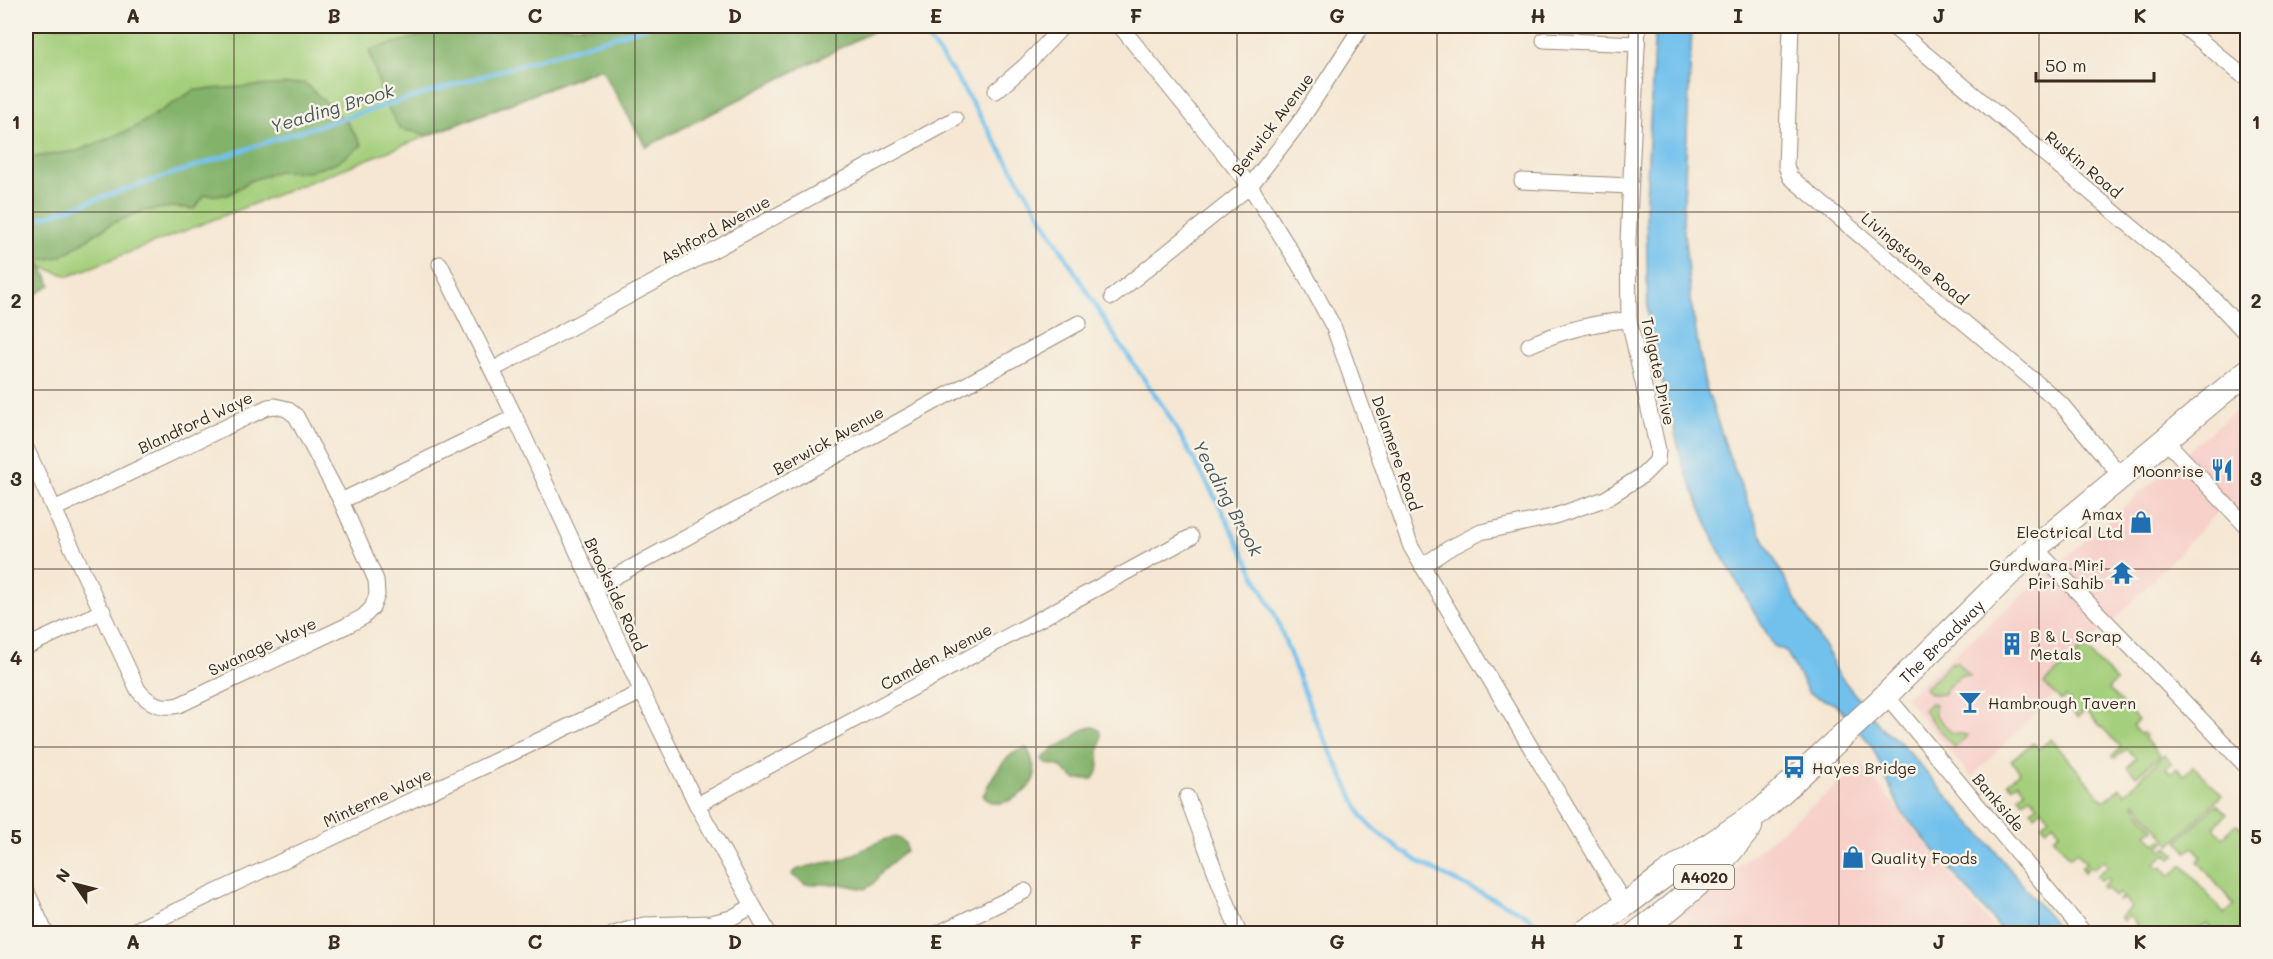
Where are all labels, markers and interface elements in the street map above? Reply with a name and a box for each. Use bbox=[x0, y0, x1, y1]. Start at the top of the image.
text: A bbox=[126, 2, 140, 28]
text: B bbox=[327, 2, 341, 28]
text: C bbox=[528, 2, 543, 28]
text: D bbox=[728, 2, 742, 28]
text: E bbox=[930, 2, 942, 28]
text: F bbox=[1130, 2, 1143, 28]
text: G bbox=[1329, 2, 1345, 28]
text: H bbox=[1530, 2, 1546, 28]
text: I bbox=[1733, 2, 1743, 28]
text: J bbox=[1932, 2, 1946, 28]
text: K bbox=[2133, 2, 2147, 28]
scale bar bbox=[2036, 45, 2154, 83]
text: 50 m bbox=[2045, 53, 2087, 77]
street label: Berwick Avenue bbox=[1226, 68, 1318, 180]
water label: Yeading Brook bbox=[267, 78, 397, 138]
text: 1 bbox=[12, 108, 20, 134]
text: 1 bbox=[2252, 108, 2260, 134]
street label: Ruskin Road bbox=[2041, 126, 2127, 202]
street label: Ashford Avenue bbox=[656, 190, 774, 268]
street label: Livingstone Road bbox=[1857, 207, 1973, 309]
text: 2 bbox=[10, 287, 22, 313]
text: 2 bbox=[2250, 287, 2262, 313]
street label: Tollgate Drive bbox=[1637, 315, 1681, 427]
street label: Blandford Waye bbox=[134, 386, 256, 458]
street label: Delamere Road bbox=[1367, 393, 1427, 513]
street label: Berwick Avenue bbox=[769, 401, 887, 479]
water label: Yeading Brook bbox=[1187, 436, 1269, 561]
restaurant icon: Moonrise bbox=[2209, 457, 2235, 483]
place label: Moonrise bbox=[2133, 460, 2204, 481]
text: 3 bbox=[10, 465, 22, 491]
text: 3 bbox=[2250, 465, 2262, 491]
place label: Amax Electrical Ltd bbox=[2016, 503, 2123, 542]
shop icon: Amax Electrical Ltd bbox=[2128, 509, 2154, 535]
street label: Brookside Road bbox=[580, 534, 652, 654]
place label: Gurdwara Miri Piri Sahib bbox=[1989, 554, 2104, 593]
temple icon: Gurdwara Miri Piri Sahib bbox=[2109, 560, 2135, 586]
street label: The Broadway bbox=[1894, 594, 1988, 687]
street label: Swanage Waye bbox=[205, 612, 319, 680]
street label: Camden Avenue bbox=[877, 618, 995, 694]
place label: B & L Scrap Metals bbox=[2030, 625, 2122, 664]
building icon: B & L Scrap Metals bbox=[1999, 631, 2025, 657]
text: 4 bbox=[10, 644, 23, 670]
text: 4 bbox=[2250, 644, 2263, 670]
bar icon: Hambrough Tavern bbox=[1957, 689, 1983, 715]
place label: Hambrough Tavern bbox=[1988, 692, 2136, 713]
bus stop icon: Hayes Bridge bbox=[1781, 754, 1807, 780]
place label: Hayes Bridge bbox=[1812, 757, 1917, 778]
street label: Minterne Waye bbox=[319, 763, 435, 831]
street label: Bankside bbox=[1968, 768, 2030, 836]
text: 5 bbox=[10, 823, 22, 849]
text: 5 bbox=[2250, 823, 2262, 849]
shop icon: Quality Foods bbox=[1840, 844, 1866, 870]
place label: Quality Foods bbox=[1871, 847, 1977, 868]
north arrow bbox=[45, 854, 105, 914]
text: N bbox=[50, 864, 74, 886]
road number: A4020 bbox=[1674, 865, 1734, 889]
text: A bbox=[126, 928, 140, 954]
text: B bbox=[327, 928, 341, 954]
text: C bbox=[528, 928, 543, 954]
text: D bbox=[728, 928, 742, 954]
text: E bbox=[930, 928, 942, 954]
text: F bbox=[1130, 928, 1143, 954]
text: G bbox=[1329, 928, 1345, 954]
text: H bbox=[1530, 928, 1546, 954]
text: I bbox=[1733, 928, 1743, 954]
text: J bbox=[1932, 928, 1946, 954]
text: K bbox=[2133, 928, 2147, 954]

